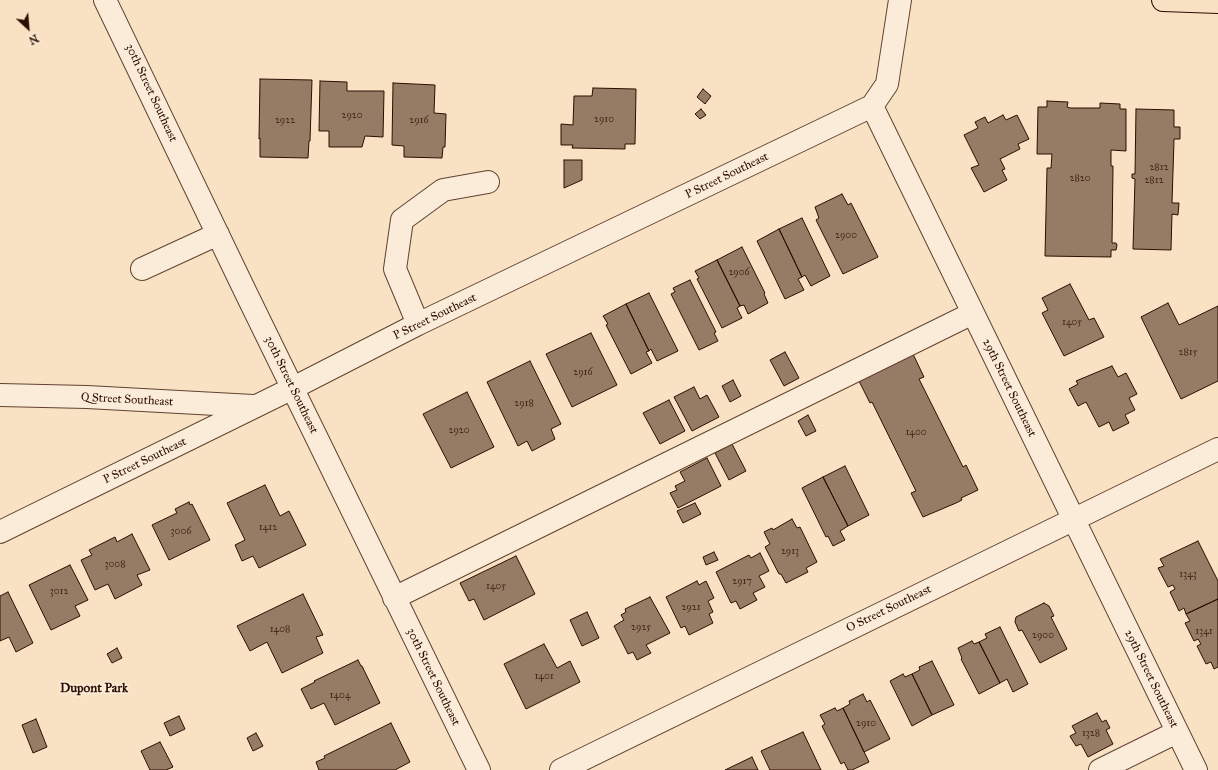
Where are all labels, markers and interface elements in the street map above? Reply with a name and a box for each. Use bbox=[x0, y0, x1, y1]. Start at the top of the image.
north arrow bbox=[8, 8, 48, 48]
text: N bbox=[26, 31, 41, 47]
street label: 30th Street Southeast bbox=[122, 42, 180, 144]
house number: 2920 bbox=[341, 110, 363, 122]
house number: 2910 bbox=[594, 114, 614, 126]
house number: 2922 bbox=[275, 115, 295, 127]
house number: 2916 bbox=[409, 115, 429, 127]
street label: P Street Southeast bbox=[683, 150, 771, 202]
house number: 2812 bbox=[1149, 162, 1169, 174]
house number: 2820 bbox=[1069, 173, 1091, 185]
house number: 2812 bbox=[1144, 175, 1164, 187]
house number: 2900 bbox=[835, 230, 857, 242]
house number: 2906 bbox=[728, 267, 750, 279]
street label: P Street Southeast bbox=[391, 291, 479, 343]
house number: 1405 bbox=[1062, 317, 1082, 329]
street label: 30th Street Southeast bbox=[261, 334, 321, 436]
street label: 29th Street Southeast bbox=[979, 337, 1039, 439]
house number: 2815 bbox=[1179, 347, 1197, 359]
house number: 2916 bbox=[573, 367, 593, 379]
street label: Q Street Southeast bbox=[80, 390, 174, 410]
house number: 2918 bbox=[514, 398, 534, 410]
house number: 2920 bbox=[448, 425, 470, 437]
house number: 1400 bbox=[905, 427, 927, 439]
street label: P Street Southeast bbox=[101, 435, 189, 487]
house number: 1412 bbox=[259, 522, 277, 534]
house number: 3006 bbox=[171, 526, 191, 538]
house number: 2913 bbox=[781, 546, 799, 558]
house number: 3008 bbox=[105, 559, 125, 571]
house number: 1343 bbox=[1179, 569, 1197, 581]
house number: 2917 bbox=[732, 576, 752, 588]
house number: 1405 bbox=[486, 581, 506, 593]
street label: O Street Southeast bbox=[844, 582, 934, 636]
house number: 3012 bbox=[50, 586, 68, 598]
house number: 2921 bbox=[681, 602, 701, 614]
house number: 2925 bbox=[631, 622, 651, 634]
house number: 1408 bbox=[270, 624, 290, 636]
street label: 30th Street Southeast bbox=[403, 626, 463, 728]
house number: 1341 bbox=[1195, 626, 1213, 638]
street label: 29th Street Southeast bbox=[1121, 628, 1181, 730]
house number: 2900 bbox=[1032, 630, 1054, 642]
house number: 1401 bbox=[534, 671, 554, 683]
district label: Dupont Park bbox=[60, 681, 128, 697]
house number: 1404 bbox=[330, 690, 350, 702]
house number: 2910 bbox=[856, 718, 876, 730]
house number: 1328 bbox=[1082, 728, 1100, 740]

